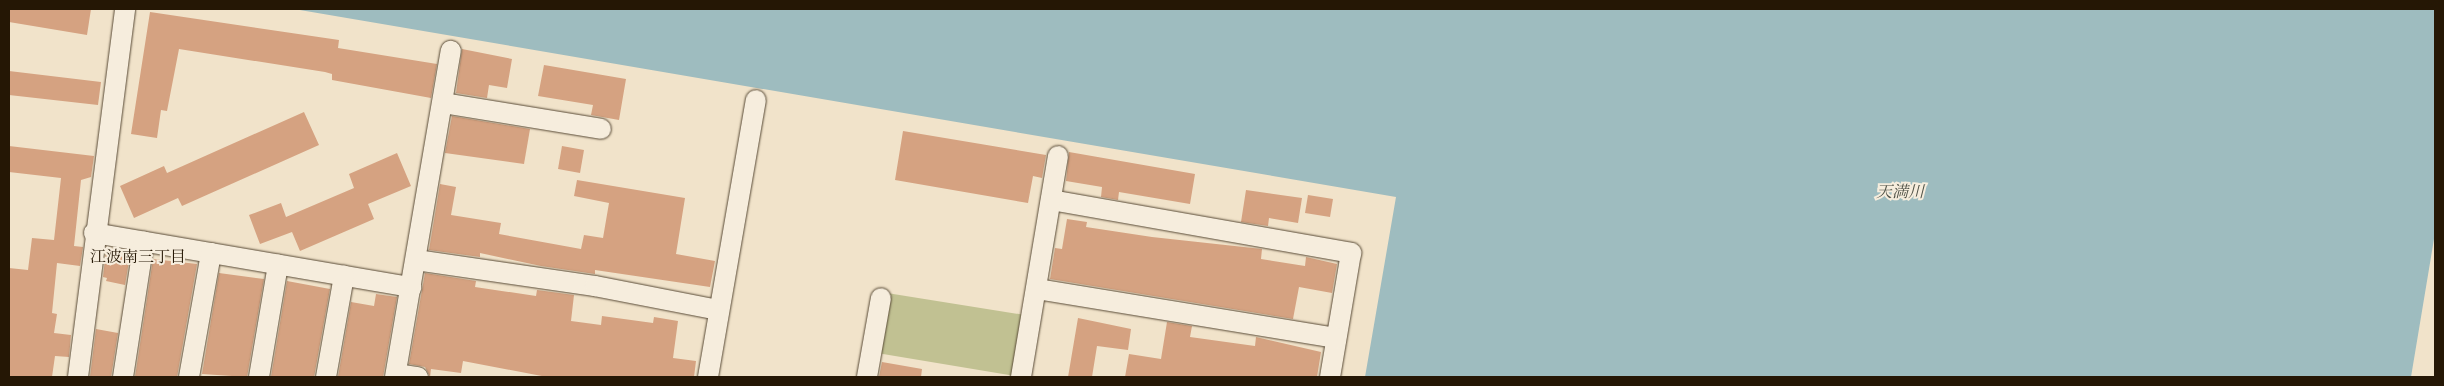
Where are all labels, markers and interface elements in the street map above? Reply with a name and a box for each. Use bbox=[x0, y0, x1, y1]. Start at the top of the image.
water label: 天満川 bbox=[1876, 183, 1924, 203]
district label: 江波南三丁目 bbox=[90, 248, 186, 268]

